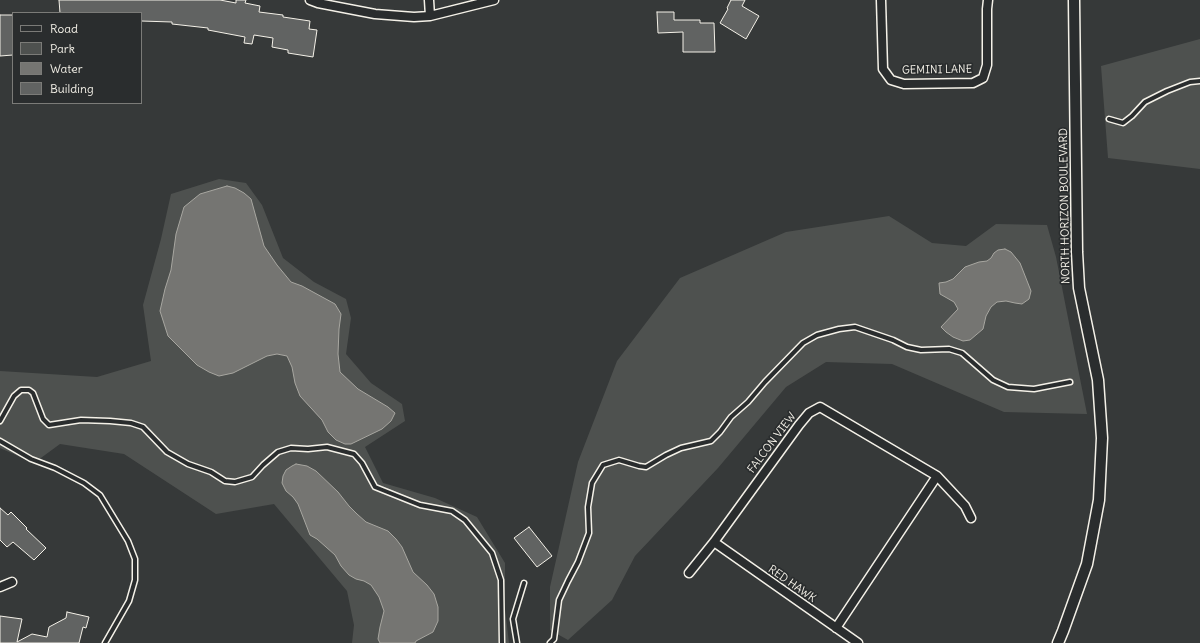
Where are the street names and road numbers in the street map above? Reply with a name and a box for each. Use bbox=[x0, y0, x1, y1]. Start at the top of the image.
street label: GEMINI LANE bbox=[902, 63, 972, 77]
street label: NORTH HORIZON BOULEVARD bbox=[1057, 128, 1073, 284]
street label: FALCON VIEW bbox=[745, 410, 799, 476]
street label: RED HAWK bbox=[766, 563, 818, 605]

